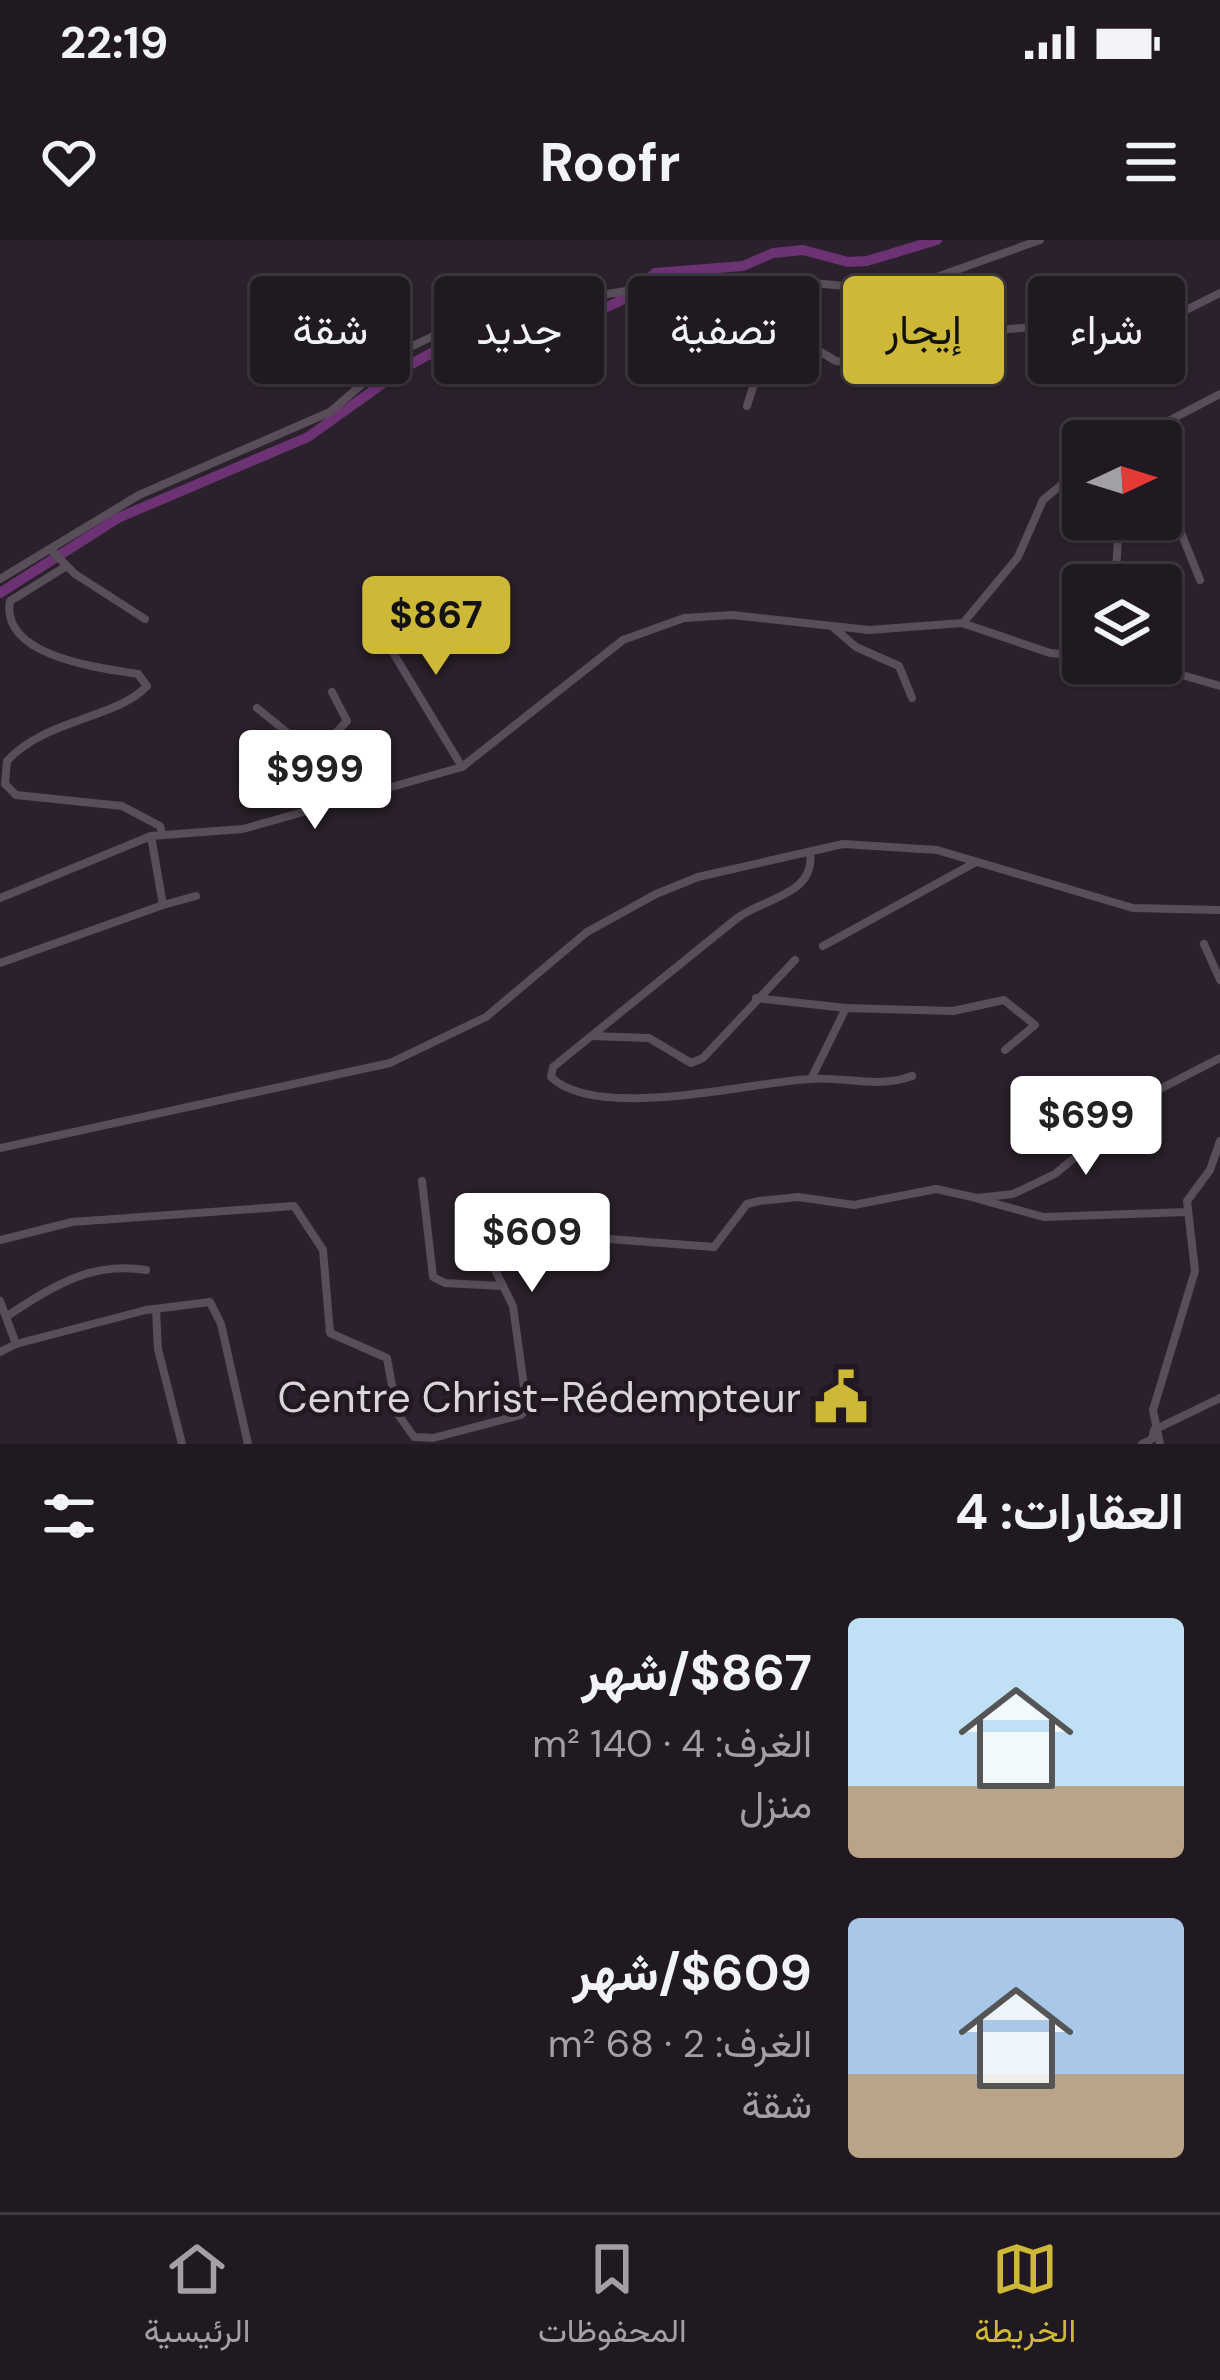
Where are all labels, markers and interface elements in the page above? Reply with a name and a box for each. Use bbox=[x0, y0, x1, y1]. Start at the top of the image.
text: 22:19 bbox=[60, 13, 168, 72]
text: Roofr bbox=[540, 127, 680, 198]
icon: heart bbox=[36, 129, 102, 195]
icon: menu bbox=[1118, 129, 1184, 195]
chip: شقة bbox=[250, 276, 410, 384]
chip: جديد bbox=[434, 276, 604, 384]
chip: تصفية bbox=[628, 276, 819, 384]
chip: إيجار bbox=[843, 276, 1004, 384]
chip: شراء bbox=[1028, 276, 1185, 384]
north arrow bbox=[1062, 420, 1182, 540]
map controls bbox=[1062, 420, 1182, 684]
button: layers bbox=[1062, 564, 1182, 684]
pin: $867 bbox=[365, 576, 507, 678]
text: $867 bbox=[389, 589, 483, 640]
pin: $999 bbox=[244, 730, 386, 832]
text: $999 bbox=[266, 743, 364, 794]
pin: $699 bbox=[1015, 1076, 1157, 1178]
text: $699 bbox=[1037, 1089, 1135, 1140]
pin: $609 bbox=[461, 1193, 603, 1295]
text: $609 bbox=[482, 1206, 582, 1257]
public building icon: Centre Christ-Rédempteur bbox=[812, 1368, 870, 1426]
place label: Centre Christ-Rédempteur bbox=[278, 1370, 801, 1425]
text: العقارات: 4 bbox=[955, 1478, 1184, 1545]
icon: filters bbox=[36, 1483, 102, 1549]
text: $867/شهر bbox=[582, 1639, 812, 1706]
icon: home bbox=[944, 1666, 1088, 1810]
text: الغرف: 4 · 140 m² bbox=[532, 1718, 812, 1769]
text: منزل bbox=[739, 1779, 812, 1830]
text: $609/شهر bbox=[572, 1939, 812, 2006]
icon: home bbox=[944, 1966, 1088, 2110]
text: الغرف: 2 · 68 m² bbox=[548, 2018, 812, 2069]
text: شقة bbox=[742, 2079, 812, 2130]
tab: الرئيسية bbox=[144, 2236, 250, 2360]
tab: المحفوظات bbox=[538, 2236, 687, 2360]
tab: الخريطة bbox=[974, 2236, 1076, 2360]

